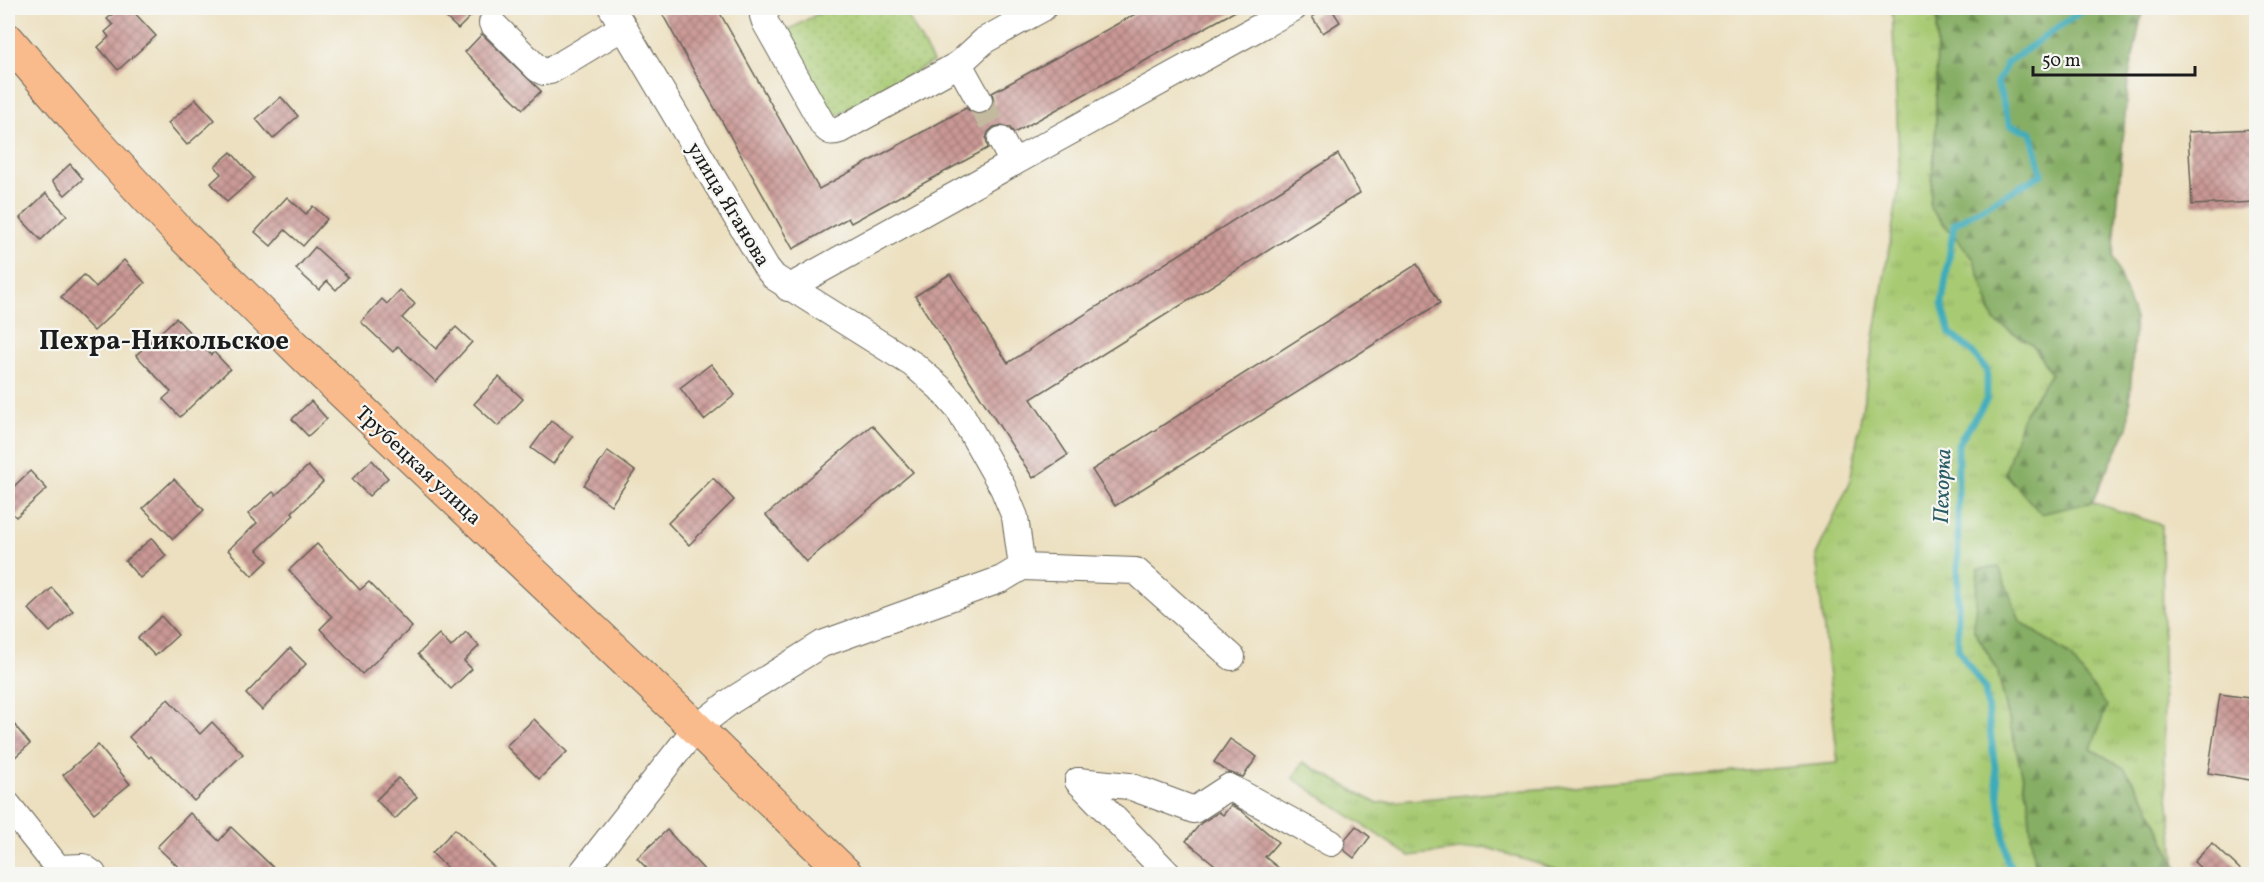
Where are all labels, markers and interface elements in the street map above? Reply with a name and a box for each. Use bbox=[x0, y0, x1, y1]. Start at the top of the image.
scale bar bbox=[2033, 39, 2195, 77]
text: 50 m bbox=[2042, 49, 2081, 74]
street label: улица Яганова bbox=[679, 137, 776, 273]
district label: Пехра-Никольское bbox=[39, 323, 289, 361]
street label: Трубецкая улица bbox=[348, 400, 488, 532]
water label: Пехорка bbox=[1927, 448, 1960, 524]

